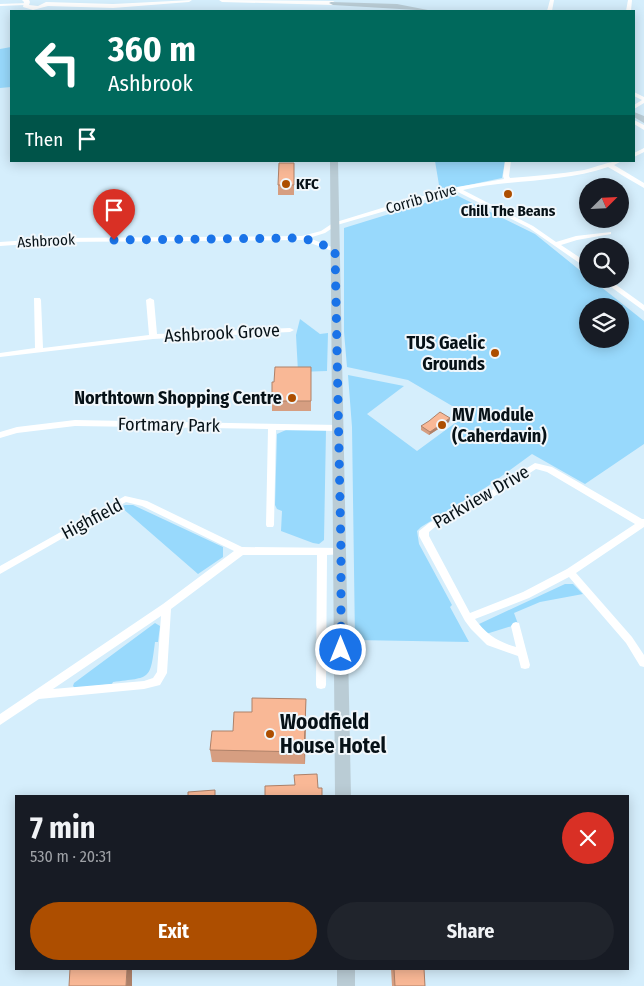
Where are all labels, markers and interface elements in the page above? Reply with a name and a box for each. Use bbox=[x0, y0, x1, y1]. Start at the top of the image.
text: 360 m bbox=[108, 28, 196, 70]
icon: left bbox=[25, 30, 90, 95]
text: Ashbrook bbox=[108, 70, 193, 97]
icon: arrive bbox=[73, 125, 101, 153]
text: Then bbox=[25, 128, 63, 151]
place label: KFC bbox=[296, 175, 319, 193]
marker: KFC bbox=[280, 178, 292, 190]
north arrow bbox=[579, 178, 629, 228]
map controls bbox=[579, 178, 629, 348]
street label: Corrib Drive bbox=[384, 180, 458, 218]
marker: Chill The Beans bbox=[502, 188, 514, 200]
pin bbox=[93, 189, 135, 240]
icon: arrive bbox=[100, 196, 128, 224]
place label: Chill The Beans bbox=[461, 202, 556, 220]
street label: Ashbrook bbox=[17, 231, 75, 251]
button: search bbox=[579, 238, 629, 288]
button: layers bbox=[579, 298, 629, 348]
street label: Ashbrook Grove bbox=[164, 319, 281, 347]
place label: TUS Gaelic Grounds bbox=[407, 332, 485, 375]
marker: TUS Gaelic Grounds bbox=[489, 347, 501, 359]
place label: Northtown Shopping Centre bbox=[74, 387, 282, 409]
marker: Northtown Shopping Centre bbox=[286, 392, 298, 404]
place label: MV Module (Caherdavin) bbox=[452, 404, 547, 447]
street label: Fortmary Park bbox=[118, 413, 221, 437]
marker: MV Module (Caherdavin) bbox=[436, 419, 448, 431]
street label: Parkview Drive bbox=[429, 461, 533, 533]
street label: Highfield bbox=[58, 494, 126, 544]
position arrow bbox=[314, 623, 366, 675]
place label: Woodfield House Hotel bbox=[280, 709, 386, 759]
marker: Woodfield House Hotel bbox=[264, 728, 276, 740]
text: 7 min bbox=[30, 810, 95, 846]
button: close bbox=[562, 812, 614, 864]
text: 530 m · 20:31 bbox=[30, 847, 112, 866]
button: Exit bbox=[30, 902, 317, 960]
button: Share bbox=[327, 902, 614, 960]

